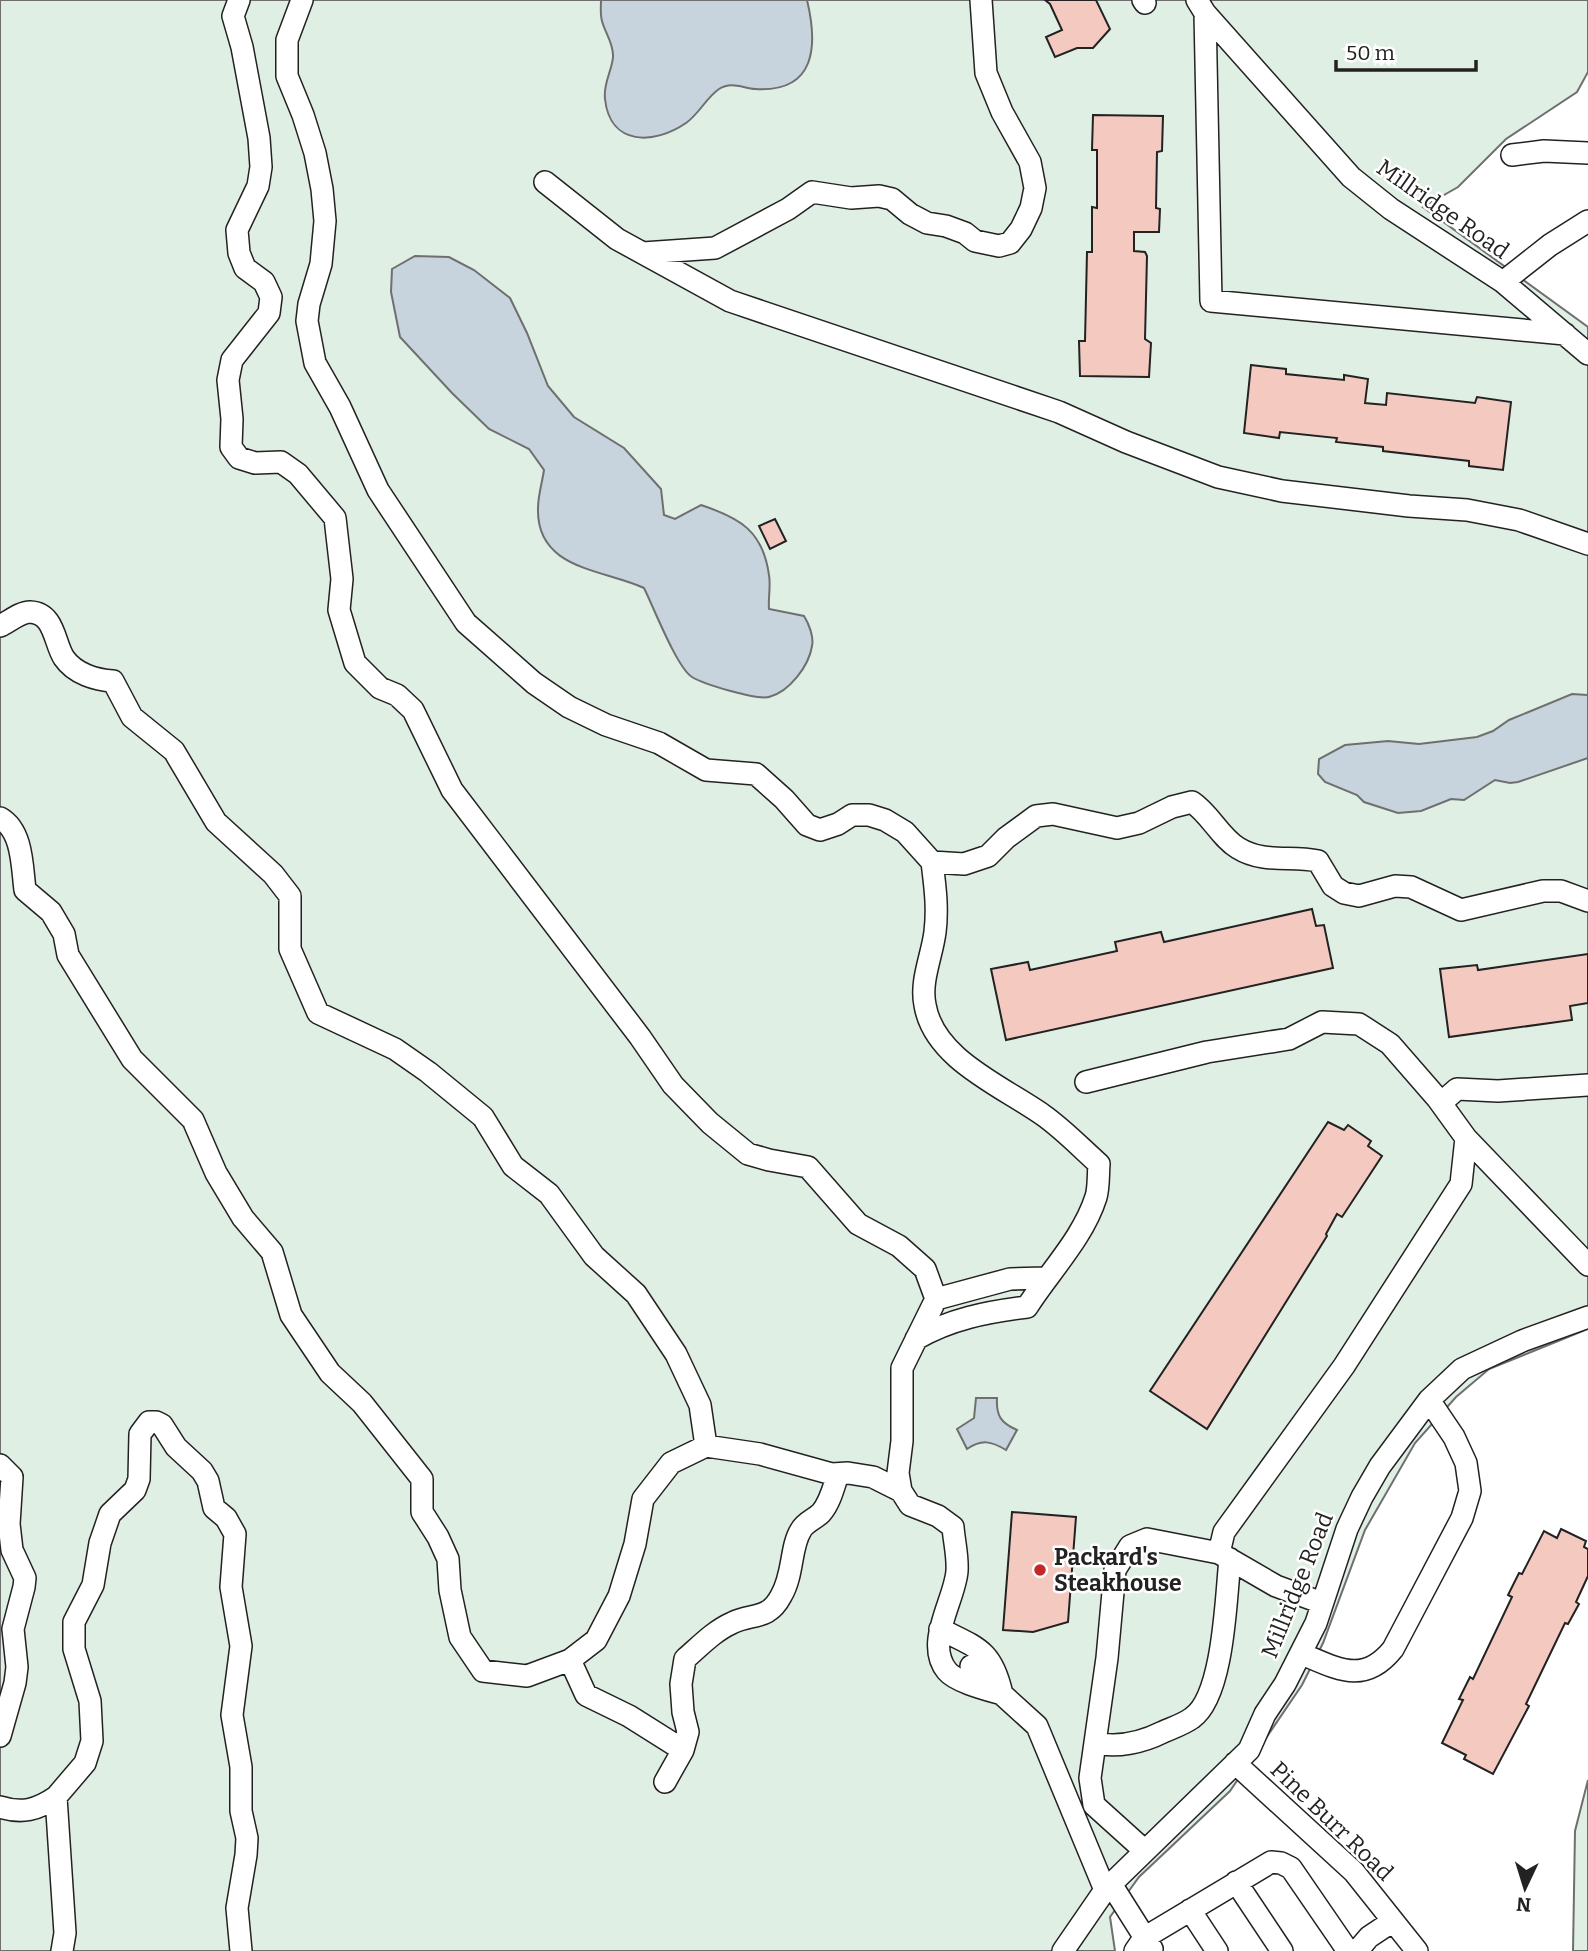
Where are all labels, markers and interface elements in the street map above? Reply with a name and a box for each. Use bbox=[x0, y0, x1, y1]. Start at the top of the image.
scale bar bbox=[1336, 28, 1476, 72]
text: 50 m bbox=[1346, 40, 1395, 66]
street label: Millridge Road bbox=[1372, 153, 1515, 265]
street label: Millridge Road bbox=[1255, 1508, 1339, 1662]
place label: Packard's Steakhouse bbox=[1054, 1543, 1182, 1597]
marker: Packard's Steakhouse bbox=[1032, 1562, 1048, 1578]
street label: Pine Burr Road bbox=[1265, 1756, 1399, 1887]
north arrow bbox=[1490, 1853, 1560, 1923]
text: N bbox=[1515, 1892, 1532, 1916]

